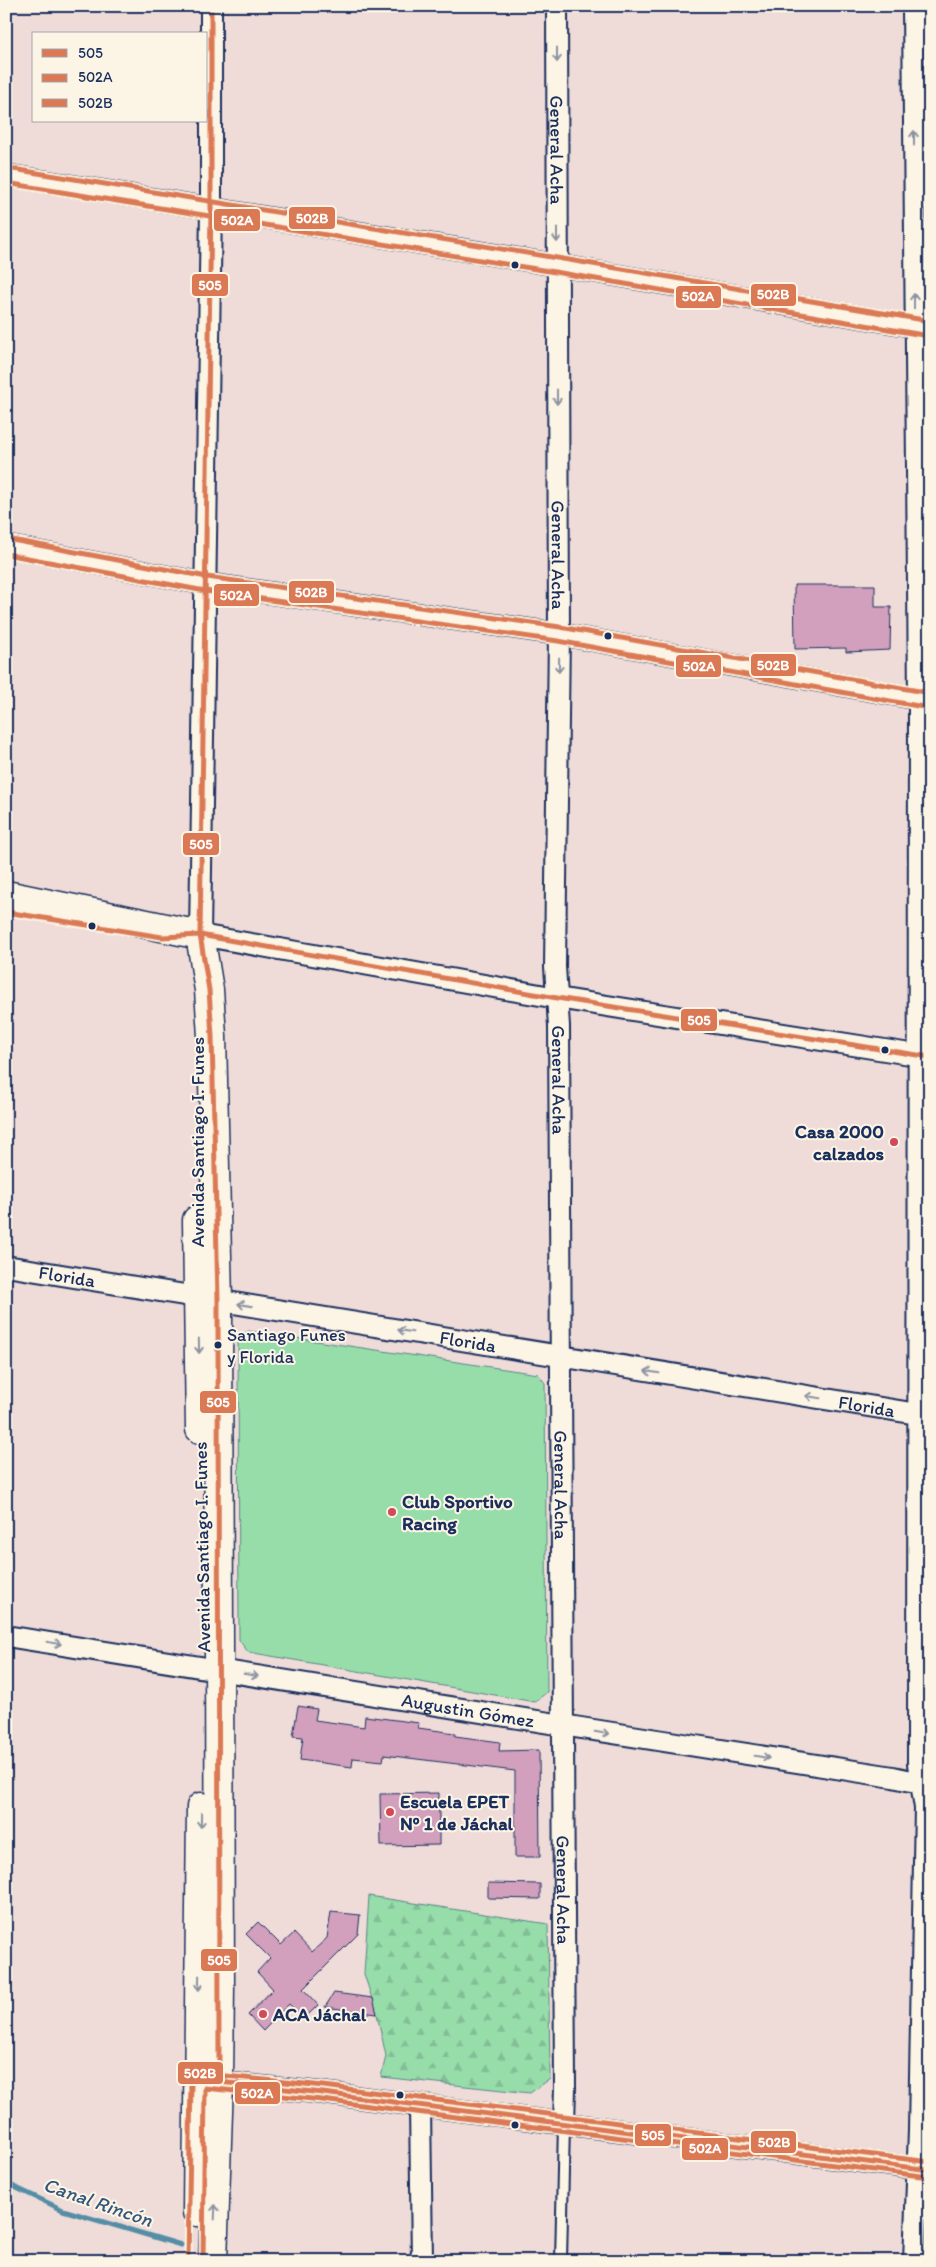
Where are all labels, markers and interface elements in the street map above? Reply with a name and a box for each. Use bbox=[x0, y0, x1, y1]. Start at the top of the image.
legend bbox=[32, 32, 208, 122]
text: 505 bbox=[78, 44, 103, 62]
one-way arrow bbox=[552, 46, 562, 63]
text: 502A bbox=[78, 68, 113, 86]
text: 502B bbox=[78, 94, 113, 112]
street label: General Acha bbox=[546, 95, 569, 205]
one-way arrow bbox=[909, 130, 919, 146]
line badge: 502B bbox=[288, 206, 336, 230]
line badge: 502A bbox=[213, 208, 261, 232]
text: 502B bbox=[296, 210, 328, 227]
text: 502A bbox=[221, 212, 254, 229]
one-way arrow bbox=[552, 226, 562, 243]
unlabelled marker bbox=[510, 260, 520, 270]
line badge: 505 bbox=[191, 273, 229, 297]
text: 505 bbox=[198, 277, 222, 294]
line badge: 502B bbox=[750, 283, 797, 307]
line badge: 502A bbox=[675, 285, 722, 309]
text: 502B bbox=[757, 286, 789, 303]
text: 502A bbox=[682, 288, 715, 305]
one-way arrow bbox=[910, 293, 919, 309]
one-way arrow bbox=[552, 389, 562, 405]
street label: General Acha bbox=[547, 500, 570, 610]
line badge: 502B bbox=[288, 580, 335, 604]
line badge: 502A bbox=[213, 583, 260, 607]
text: 502B bbox=[295, 584, 327, 601]
text: 502A bbox=[220, 587, 253, 604]
unlabelled marker bbox=[603, 631, 613, 641]
line badge: 502B bbox=[750, 653, 797, 677]
line badge: 502A bbox=[675, 654, 722, 678]
one-way arrow bbox=[554, 657, 563, 673]
text: 502B bbox=[757, 657, 789, 674]
text: 502A bbox=[683, 658, 716, 675]
line badge: 505 bbox=[182, 832, 220, 856]
text: 505 bbox=[189, 836, 213, 853]
unlabelled marker bbox=[87, 921, 97, 931]
line badge: 505 bbox=[680, 1008, 718, 1032]
text: 505 bbox=[687, 1012, 711, 1029]
street label: General Acha bbox=[547, 1025, 571, 1135]
street label: Avenida Santiago I. Funes bbox=[186, 1037, 209, 1247]
unlabelled marker bbox=[880, 1045, 890, 1055]
place label: Casa 2000 calzados bbox=[795, 1120, 885, 1165]
marker: Casa 2000 calzados bbox=[888, 1136, 900, 1148]
street label: Florida bbox=[37, 1260, 97, 1292]
one-way arrow bbox=[237, 1300, 253, 1310]
place label: Santiago Funes y Florida bbox=[227, 1324, 346, 1368]
street label: Florida bbox=[438, 1325, 498, 1357]
one-way arrow bbox=[398, 1326, 414, 1336]
one-way arrow bbox=[194, 1338, 204, 1354]
marker: Santiago Funes y Florida bbox=[213, 1340, 223, 1350]
one-way arrow bbox=[644, 1366, 660, 1376]
line badge: 505 bbox=[199, 1390, 237, 1414]
street label: Florida bbox=[837, 1390, 897, 1422]
one-way arrow bbox=[805, 1392, 821, 1402]
text: 505 bbox=[206, 1394, 230, 1411]
street label: General Acha bbox=[550, 1430, 573, 1540]
street label: Avenida Santiago I. Funes bbox=[189, 1442, 215, 1652]
place label: Club Sportivo Racing bbox=[402, 1490, 513, 1535]
marker: Club Sportivo Racing bbox=[386, 1506, 398, 1518]
one-way arrow bbox=[46, 1639, 62, 1649]
one-way arrow bbox=[243, 1670, 259, 1680]
street label: Augustin Gómez bbox=[400, 1688, 536, 1732]
one-way arrow bbox=[593, 1728, 609, 1738]
one-way arrow bbox=[754, 1753, 770, 1763]
place label: Escuela EPET Nº 1 de Jáchal bbox=[400, 1790, 514, 1835]
marker: Escuela EPET Nº 1 de Jáchal bbox=[384, 1806, 396, 1818]
one-way arrow bbox=[196, 1812, 206, 1828]
street label: General Acha bbox=[552, 1835, 576, 1945]
line badge: 505 bbox=[200, 1948, 238, 1972]
text: 505 bbox=[207, 1952, 231, 1969]
one-way arrow bbox=[194, 1974, 204, 1990]
place label: ACA Jáchal bbox=[272, 2003, 367, 2026]
marker: ACA Jáchal bbox=[257, 2008, 269, 2020]
line badge: 502B bbox=[177, 2061, 224, 2085]
text: 502B bbox=[184, 2065, 216, 2082]
line badge: 502A bbox=[234, 2081, 281, 2105]
text: 502A bbox=[241, 2085, 274, 2102]
unlabelled marker bbox=[395, 2090, 405, 2100]
unlabelled marker bbox=[510, 2120, 520, 2130]
line badge: 505 bbox=[634, 2123, 672, 2147]
text: 505 bbox=[641, 2127, 665, 2144]
line badge: 502B bbox=[750, 2130, 797, 2154]
text: 502B bbox=[758, 2134, 790, 2151]
line badge: 502A bbox=[681, 2137, 729, 2161]
text: 502A bbox=[689, 2140, 722, 2157]
water label: Canal Rincón bbox=[40, 2172, 156, 2232]
one-way arrow bbox=[210, 2204, 220, 2220]

